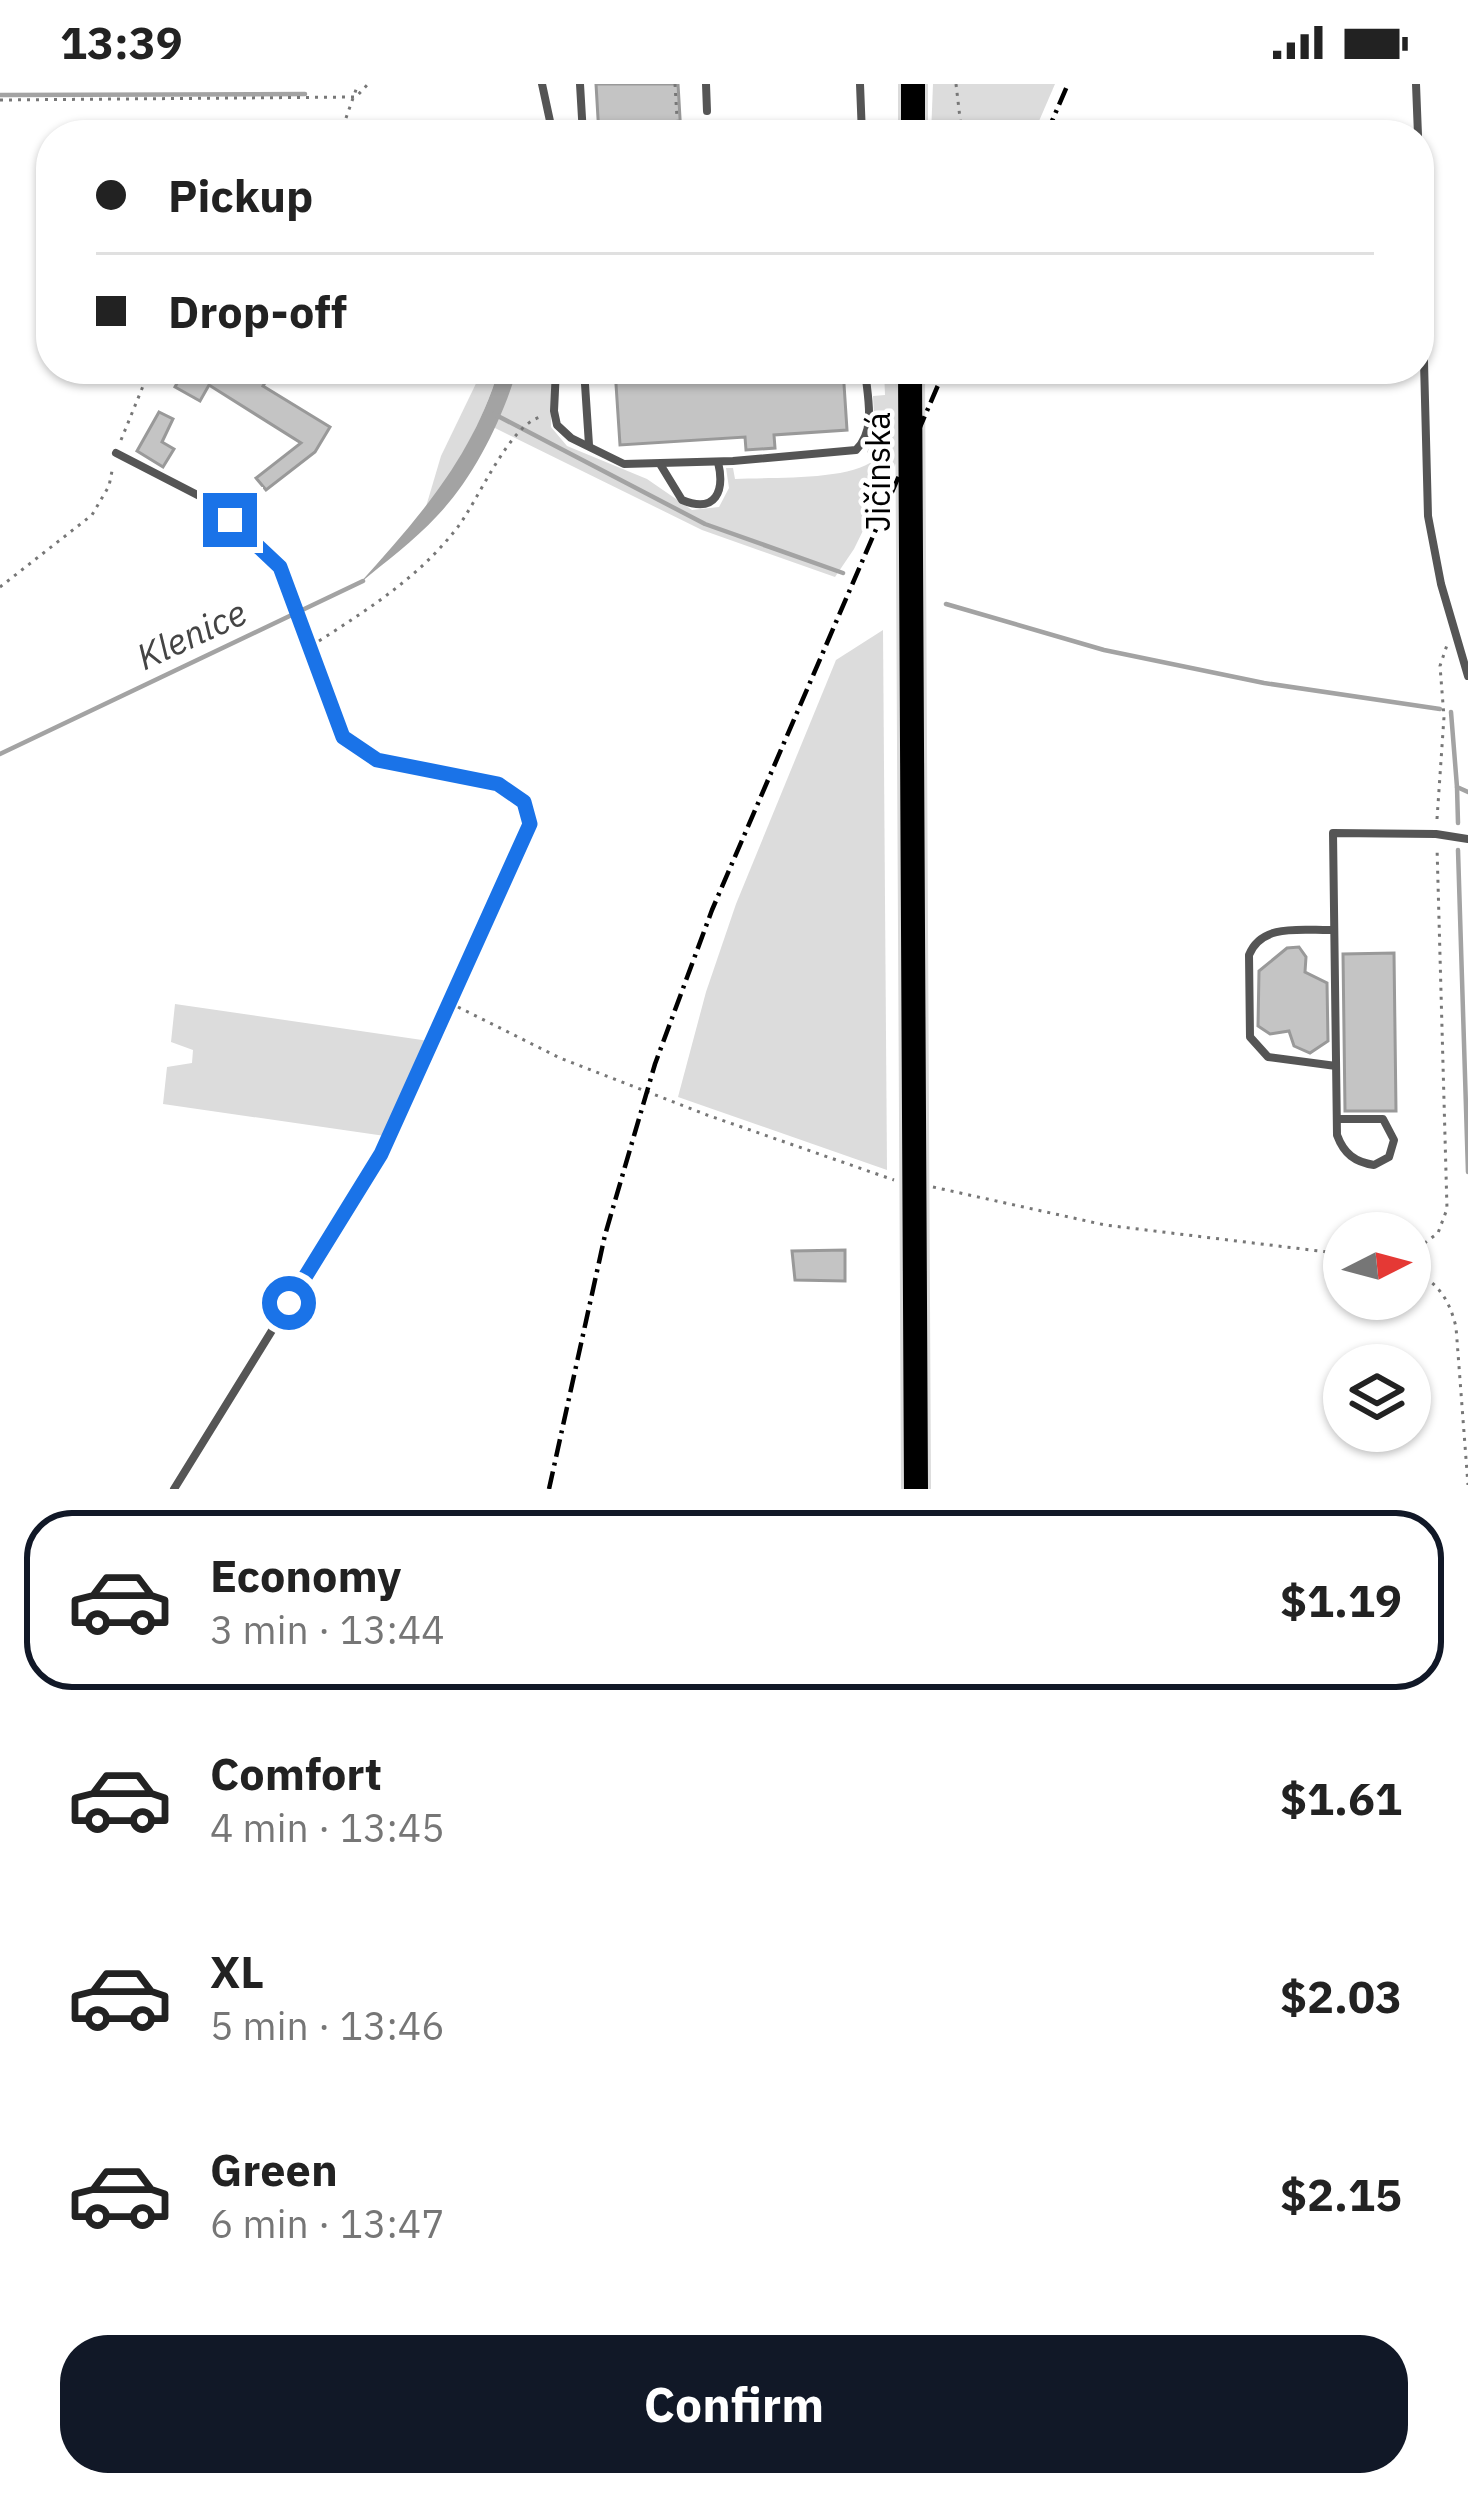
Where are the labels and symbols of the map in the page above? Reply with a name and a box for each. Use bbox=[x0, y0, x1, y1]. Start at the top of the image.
street label: Jičínská bbox=[856, 412, 899, 532]
route end bbox=[203, 493, 257, 547]
water label: Klenice bbox=[129, 588, 253, 680]
north arrow bbox=[1323, 1212, 1431, 1320]
route start bbox=[262, 1276, 316, 1330]

